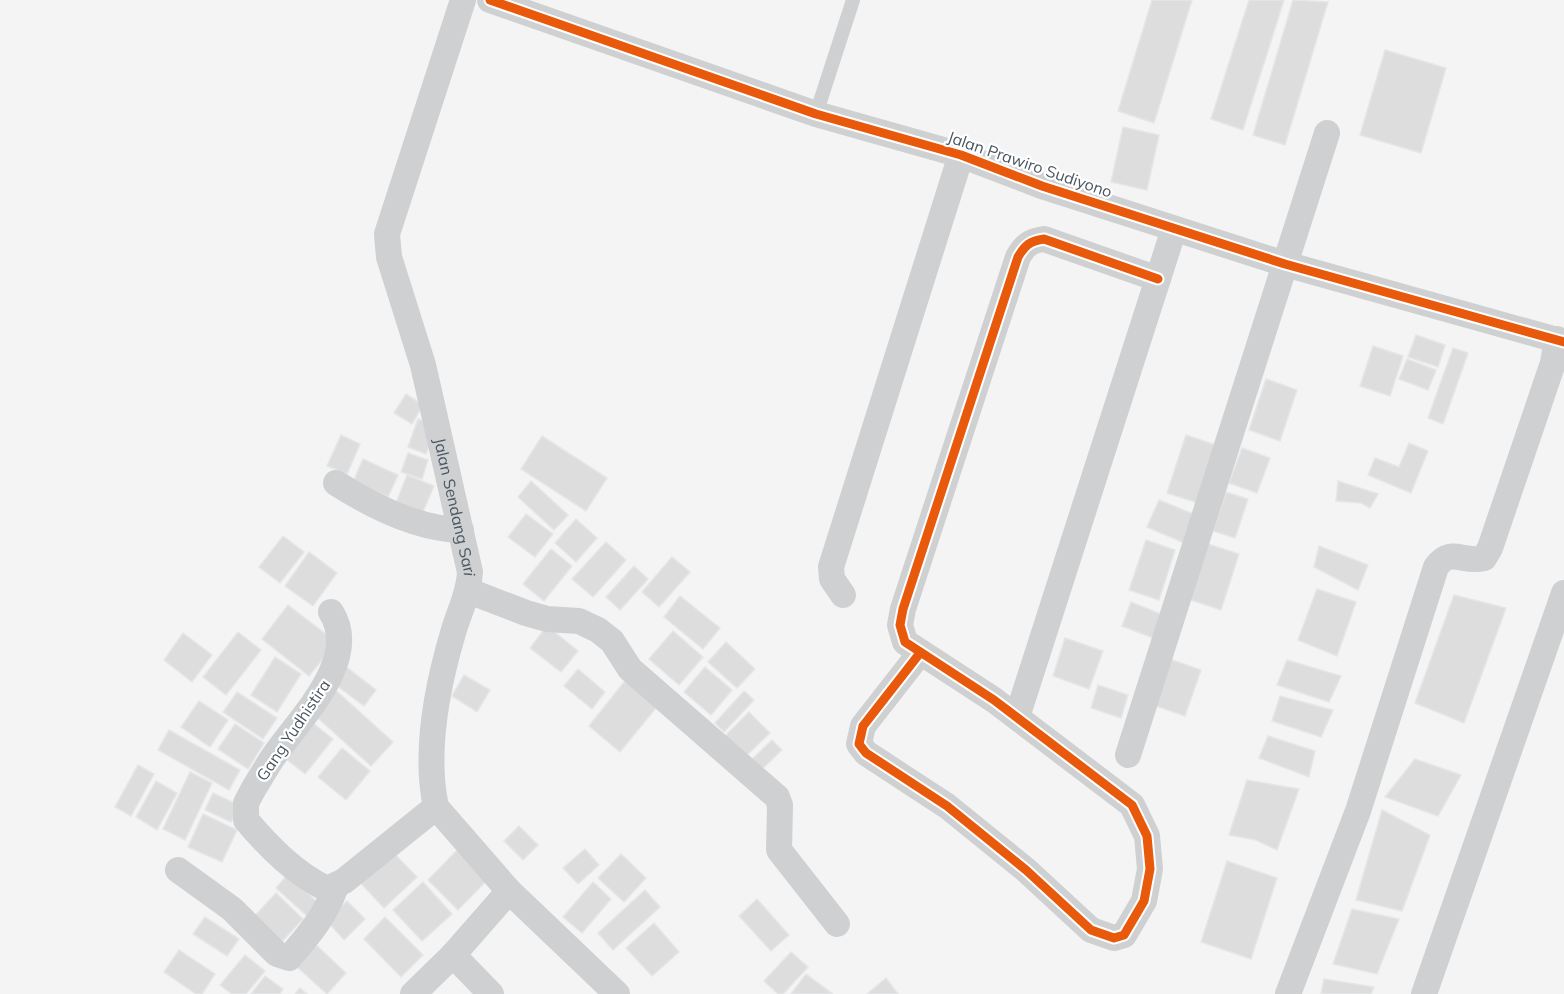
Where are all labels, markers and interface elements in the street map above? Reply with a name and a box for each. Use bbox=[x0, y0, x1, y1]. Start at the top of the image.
street label: Jalan Prawiro Sudiyono bbox=[945, 126, 1115, 202]
street label: Jalan Sendang Sari bbox=[430, 436, 480, 577]
street label: Gang Yudhistira bbox=[252, 676, 334, 784]

